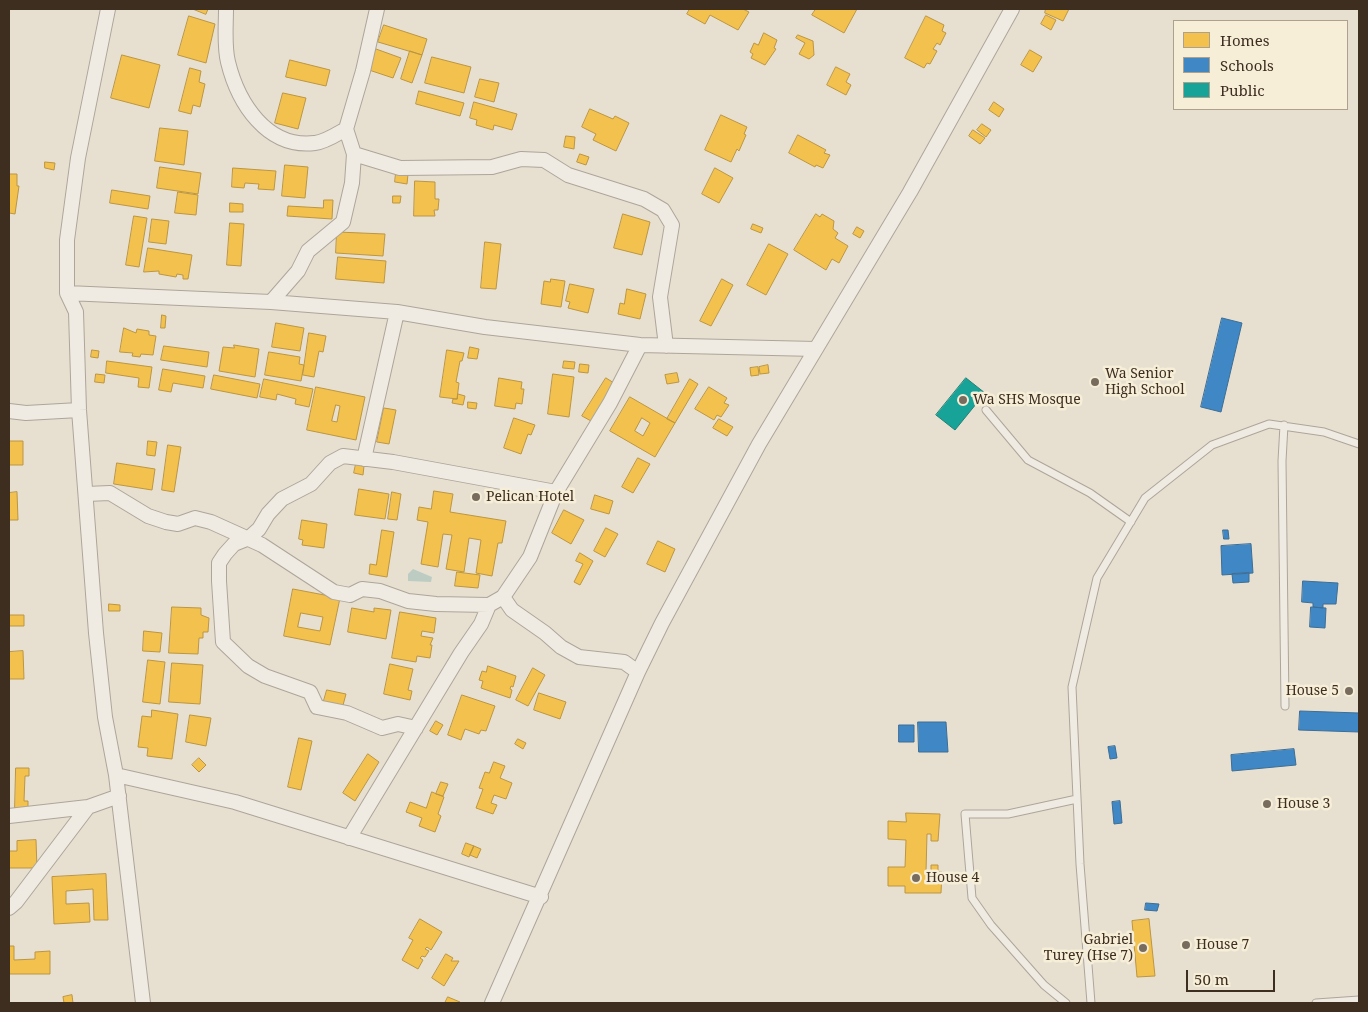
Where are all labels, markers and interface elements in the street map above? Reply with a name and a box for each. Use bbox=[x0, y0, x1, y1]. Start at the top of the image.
legend bbox=[1173, 20, 1348, 110]
text: Homes bbox=[1220, 30, 1270, 50]
text: Schools bbox=[1220, 55, 1274, 75]
text: Public bbox=[1220, 80, 1265, 100]
place label: Wa Senior High School bbox=[1105, 366, 1185, 398]
marker: Wa Senior High School bbox=[1089, 376, 1101, 388]
place label: Wa SHS Mosque bbox=[973, 392, 1081, 408]
marker: Wa SHS Mosque bbox=[957, 394, 969, 406]
place label: Pelican Hotel bbox=[486, 489, 574, 505]
marker: Pelican Hotel bbox=[470, 491, 482, 503]
place label: House 5 bbox=[1286, 683, 1339, 699]
marker: House 5 bbox=[1343, 685, 1355, 697]
place label: House 3 bbox=[1277, 796, 1330, 812]
marker: House 3 bbox=[1261, 798, 1273, 810]
place label: House 4 bbox=[926, 870, 979, 886]
marker: House 4 bbox=[910, 872, 922, 884]
place label: Gabriel Turey (Hse 7) bbox=[1044, 932, 1133, 964]
place label: House 7 bbox=[1196, 937, 1249, 953]
marker: House 7 bbox=[1180, 939, 1192, 951]
marker: Gabriel Turey (Hse 7) bbox=[1137, 942, 1149, 954]
scale bar bbox=[1188, 960, 1277, 992]
text: 50 m bbox=[1194, 969, 1229, 989]

